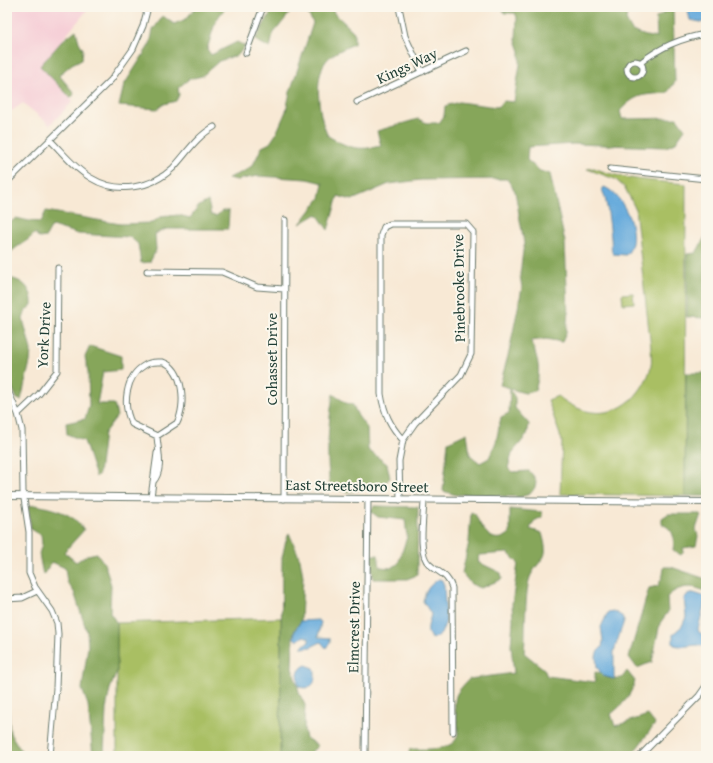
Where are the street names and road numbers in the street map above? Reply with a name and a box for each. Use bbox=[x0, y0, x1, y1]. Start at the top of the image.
street label: Kings Way bbox=[373, 42, 441, 89]
street label: Pinebrooke Drive bbox=[447, 234, 470, 342]
street label: York Drive bbox=[31, 301, 56, 369]
street label: Cohasset Drive bbox=[261, 313, 282, 405]
street label: East Streetsboro Street bbox=[285, 474, 430, 497]
street label: Elmcrest Drive bbox=[342, 581, 365, 673]

